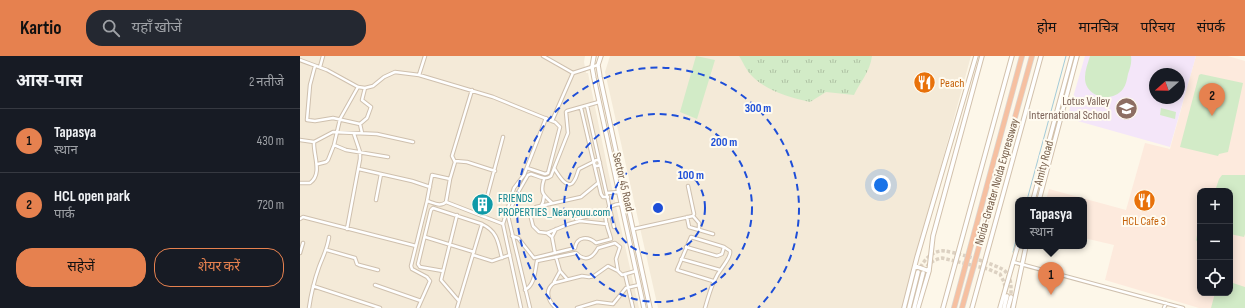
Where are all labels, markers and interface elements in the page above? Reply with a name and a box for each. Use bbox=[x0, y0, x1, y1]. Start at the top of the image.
search box bbox=[86, 10, 366, 46]
text: Kartio bbox=[20, 17, 62, 40]
icon: search bbox=[100, 17, 122, 39]
text: यहाँ खोजें bbox=[132, 18, 182, 37]
text: होम bbox=[1037, 19, 1056, 36]
text: मानचित्र bbox=[1078, 19, 1119, 36]
text: परिचय bbox=[1141, 19, 1175, 36]
text: संपर्क bbox=[1197, 19, 1225, 36]
north arrow bbox=[1149, 68, 1185, 104]
restaurant icon: Peach bbox=[912, 70, 938, 96]
text: आस-पास bbox=[16, 71, 83, 91]
text: 2 नतीजे bbox=[249, 74, 284, 90]
place label: Peach bbox=[940, 76, 964, 91]
pin: 2 bbox=[1199, 83, 1225, 116]
place label: Lotus Valley International School bbox=[1029, 94, 1110, 123]
school or university icon: Lotus Valley International School bbox=[1113, 95, 1139, 121]
text: 300 m bbox=[745, 101, 771, 116]
street label: Noida-Greater Noida Expressway bbox=[972, 116, 1022, 247]
text: Tapasya bbox=[54, 123, 96, 142]
text: 1 bbox=[26, 133, 32, 149]
text: 430 m bbox=[257, 133, 284, 149]
text: 200 m bbox=[711, 135, 737, 150]
street label: Amity Road bbox=[1031, 139, 1057, 188]
text: स्थान bbox=[54, 142, 78, 158]
street label: Sector 45 Road bbox=[609, 151, 637, 213]
text: 100 m bbox=[678, 168, 704, 183]
your location bbox=[871, 175, 891, 195]
text: HCL open park bbox=[54, 187, 130, 206]
restaurant icon: HCL Cafe 3 bbox=[1131, 187, 1157, 213]
map controls bbox=[1197, 188, 1233, 296]
button: + bbox=[1197, 188, 1233, 224]
place label: FRIENDS PROPERTIES_Nearyouu.com bbox=[498, 191, 611, 220]
building icon: FRIENDS PROPERTIES_Nearyouu.com bbox=[470, 192, 496, 218]
text: 2 bbox=[26, 197, 32, 213]
text: 720 m bbox=[257, 197, 284, 213]
popup bbox=[1015, 197, 1087, 249]
centre of rings bbox=[651, 201, 665, 215]
text: Tapasya bbox=[1030, 205, 1072, 224]
text: पार्क bbox=[54, 206, 75, 222]
place label: HCL Cafe 3 bbox=[1122, 214, 1166, 229]
text: स्थान bbox=[1030, 224, 1054, 240]
button: − bbox=[1197, 224, 1233, 260]
button: सहेजें bbox=[16, 248, 146, 287]
button: शेयर करें bbox=[154, 248, 284, 287]
button: locate bbox=[1197, 260, 1233, 296]
pin: 1 bbox=[1038, 262, 1064, 295]

